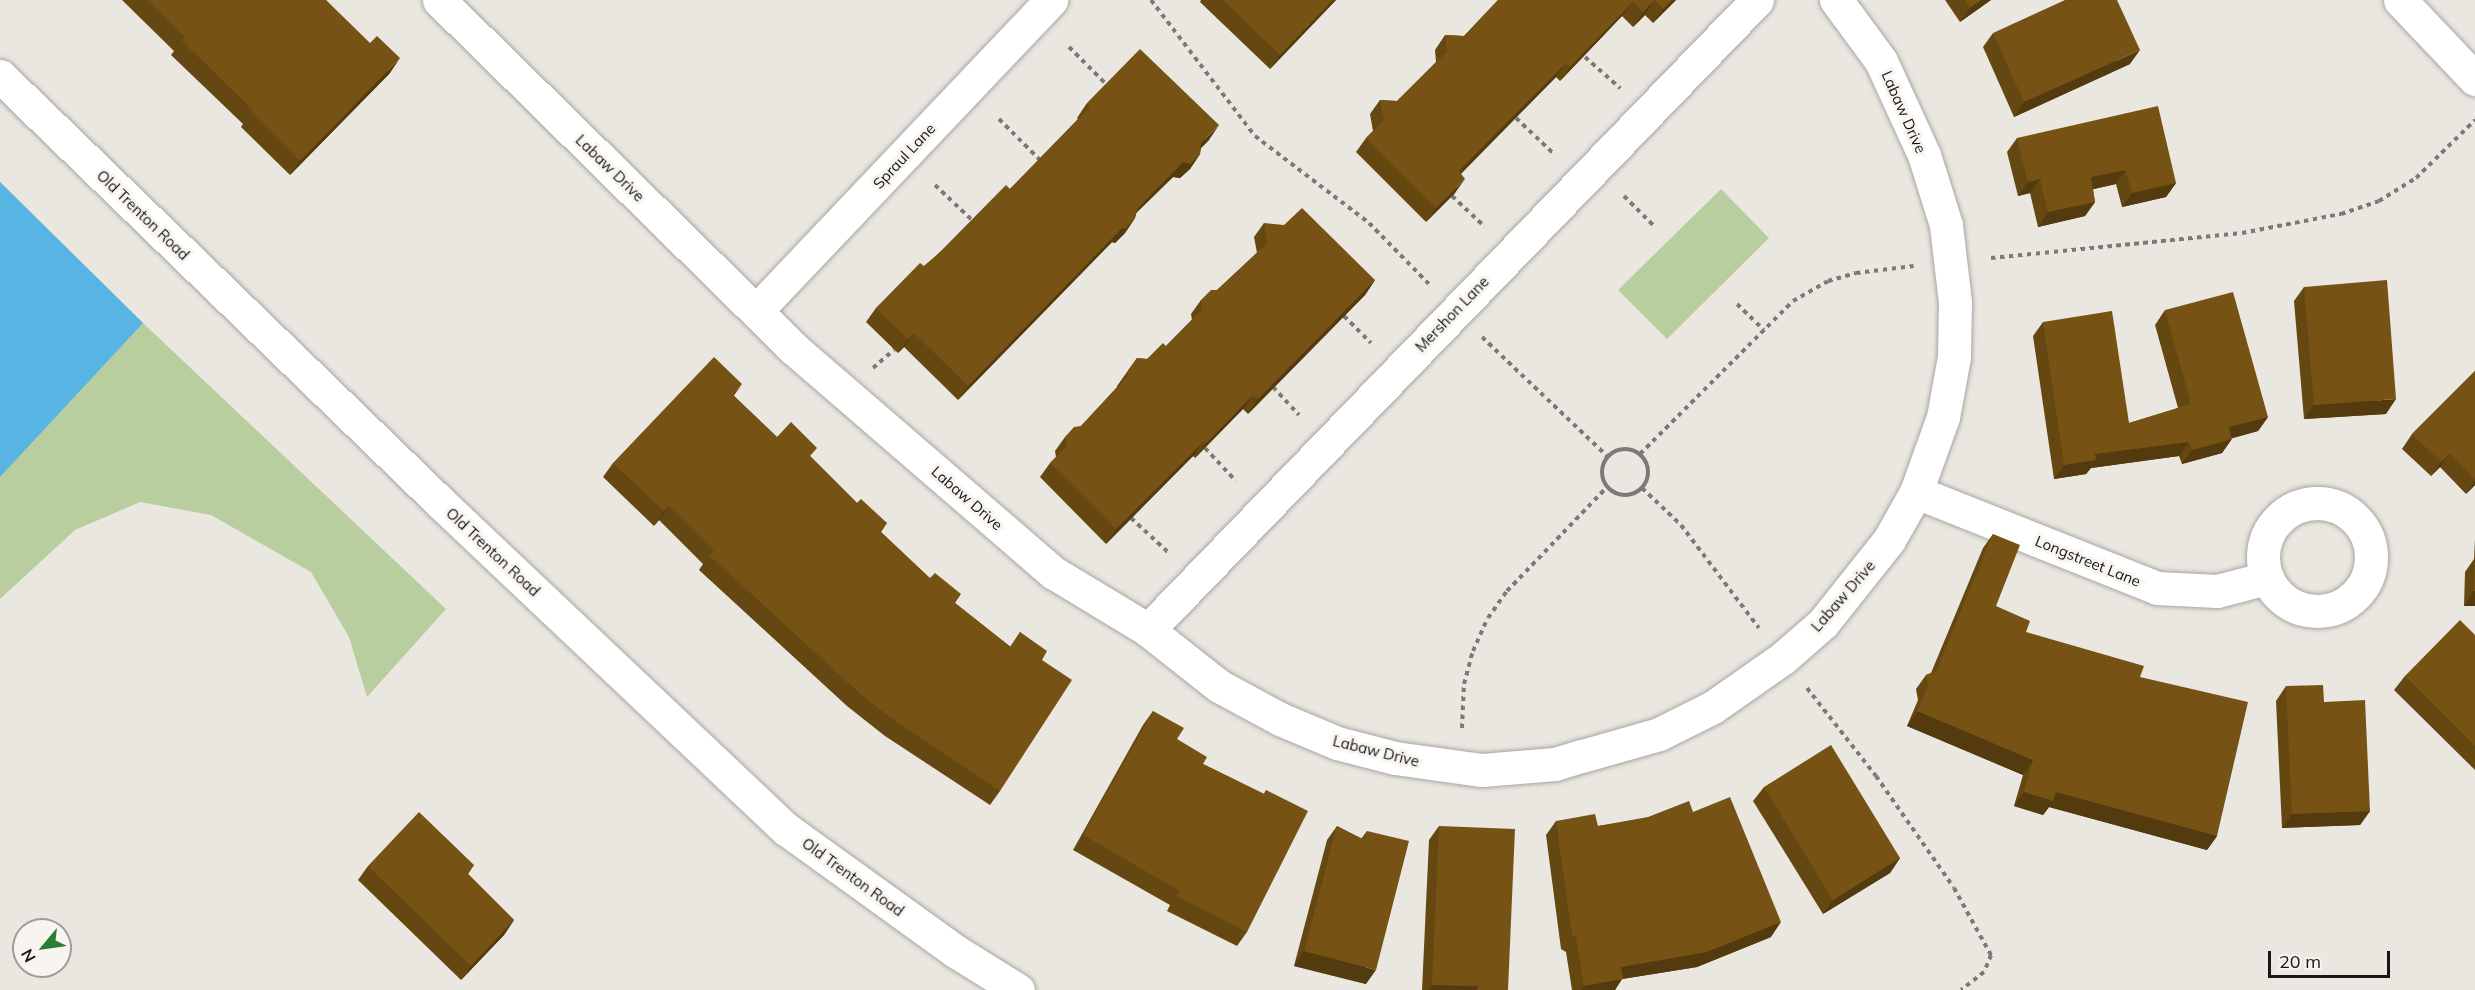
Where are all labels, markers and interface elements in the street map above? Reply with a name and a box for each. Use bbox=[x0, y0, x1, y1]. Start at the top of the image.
street label: Labaw Drive bbox=[1878, 68, 1930, 156]
street label: Spraul Lane bbox=[869, 120, 939, 192]
street label: Labaw Drive bbox=[572, 131, 648, 205]
street label: Old Trenton Road bbox=[93, 166, 193, 264]
street label: Mershon Lane bbox=[1411, 272, 1493, 356]
street label: Labaw Drive bbox=[928, 462, 1006, 534]
street label: Old Trenton Road bbox=[442, 504, 544, 600]
street label: Longstreet Lane bbox=[2033, 532, 2143, 590]
street label: Labaw Drive bbox=[1807, 557, 1879, 635]
street label: Labaw Drive bbox=[1331, 732, 1421, 770]
street label: Old Trenton Road bbox=[799, 834, 907, 920]
north arrow bbox=[12, 918, 72, 978]
scale bar bbox=[2271, 939, 2392, 977]
text: N bbox=[16, 946, 40, 966]
text: 20 m bbox=[2279, 950, 2321, 973]

